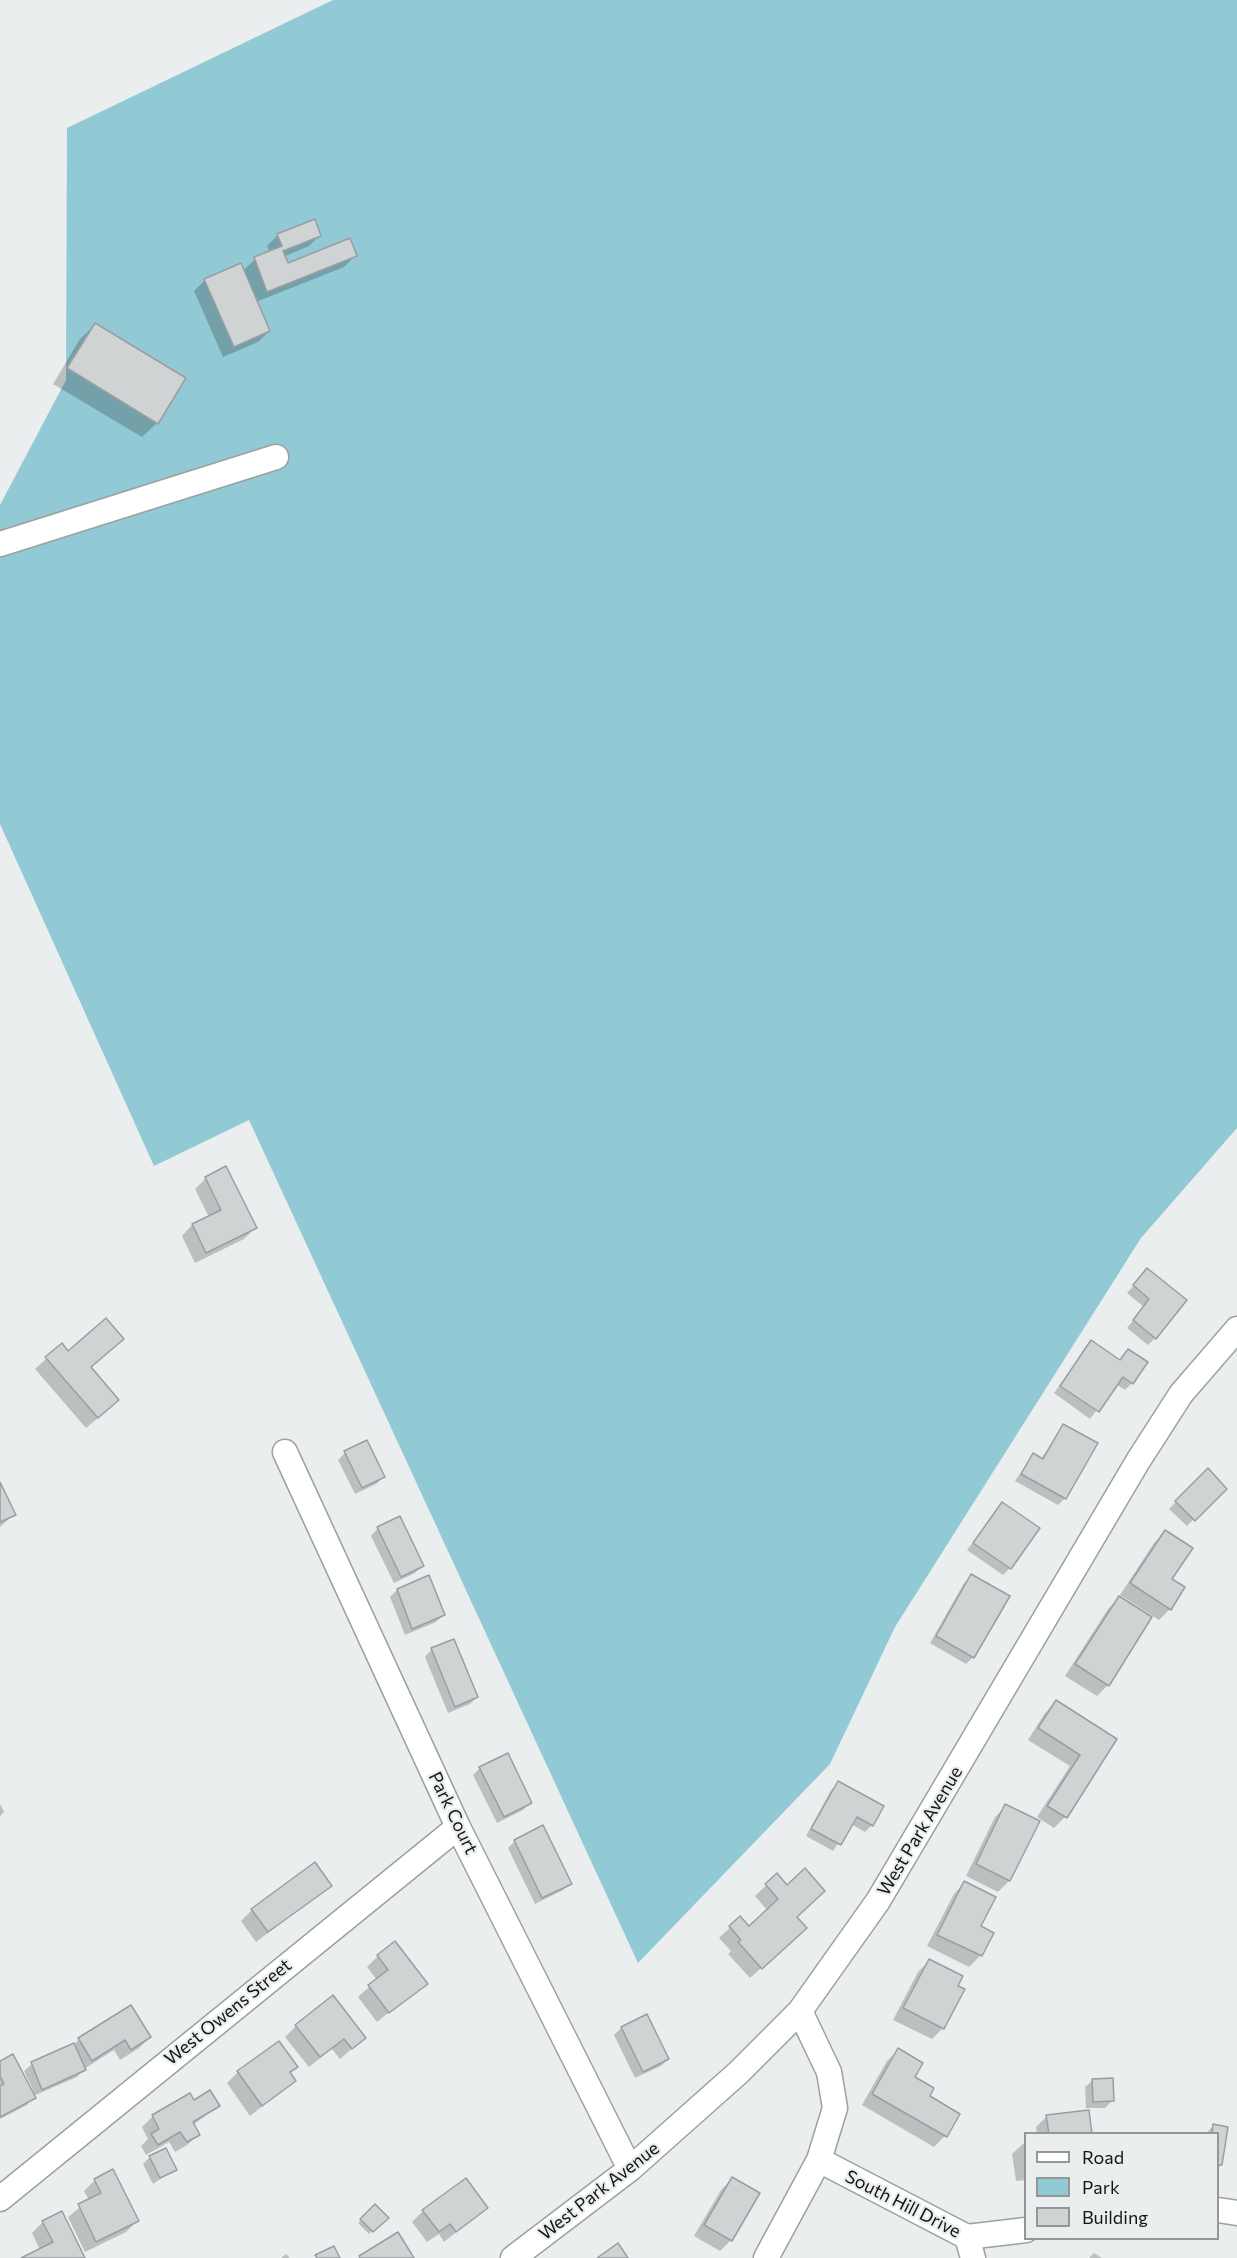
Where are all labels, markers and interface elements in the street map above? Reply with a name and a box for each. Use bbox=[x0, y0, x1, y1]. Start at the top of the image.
street label: West Park Avenue bbox=[873, 1763, 967, 1899]
street label: Park Court bbox=[424, 1768, 482, 1858]
street label: West Owens Street bbox=[160, 1954, 296, 2070]
legend bbox=[1024, 2132, 1219, 2240]
street label: West Park Avenue bbox=[535, 2137, 663, 2245]
text: Road bbox=[1082, 2146, 1124, 2168]
street label: South Hill Drive bbox=[842, 2166, 964, 2242]
text: Park bbox=[1082, 2176, 1120, 2198]
text: Building bbox=[1082, 2206, 1148, 2228]

